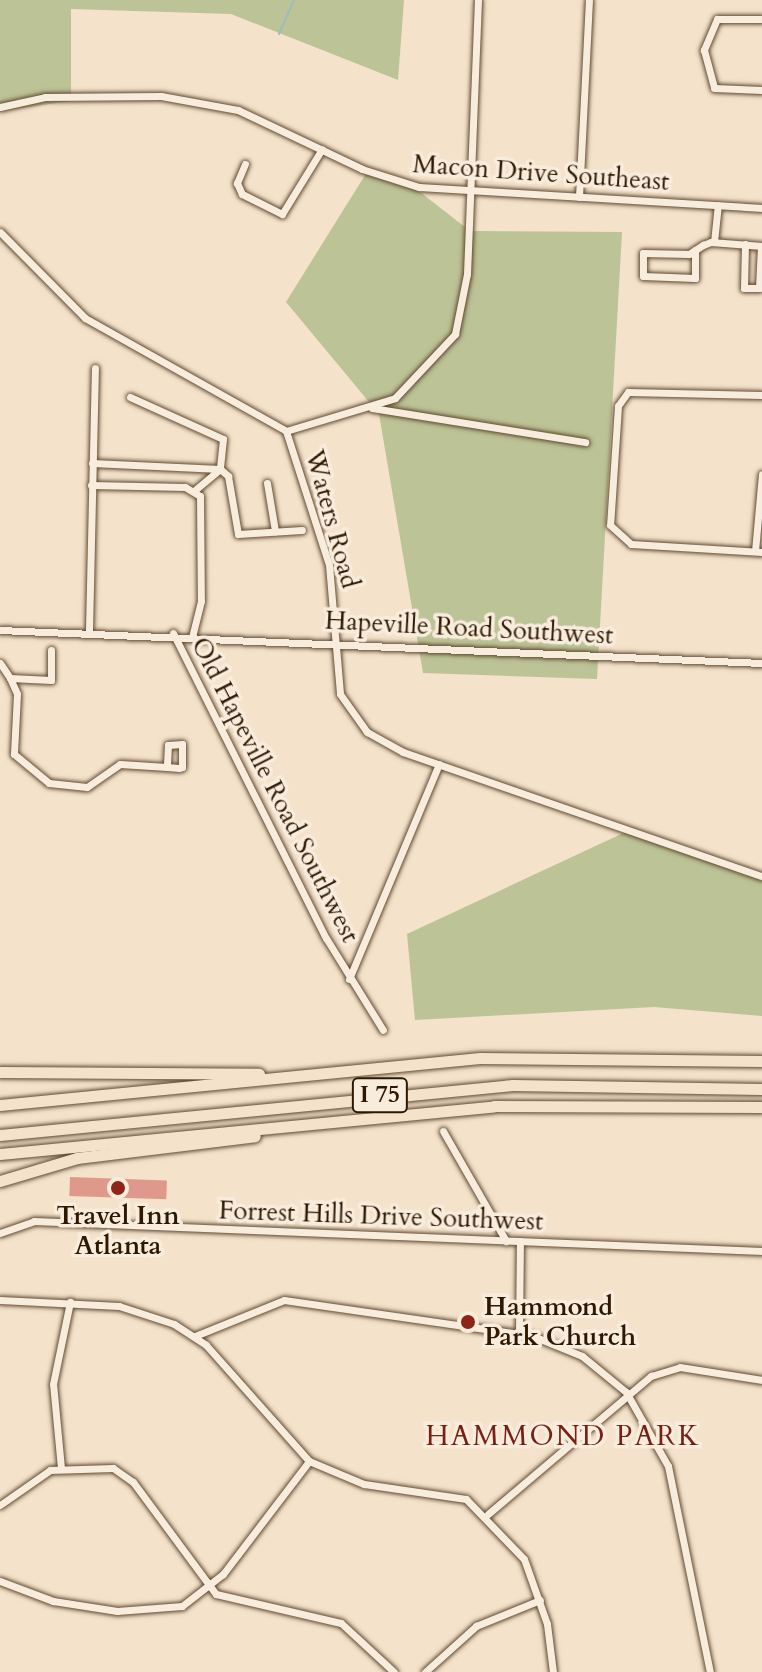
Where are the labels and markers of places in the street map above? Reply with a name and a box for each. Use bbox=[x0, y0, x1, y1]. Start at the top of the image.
marker: Travel Inn Atlanta bbox=[109, 1179, 127, 1197]
place label: Travel Inn Atlanta bbox=[56, 1200, 180, 1262]
place label: Hammond Park Church bbox=[484, 1291, 636, 1352]
marker: Hammond Park Church bbox=[459, 1313, 477, 1331]

